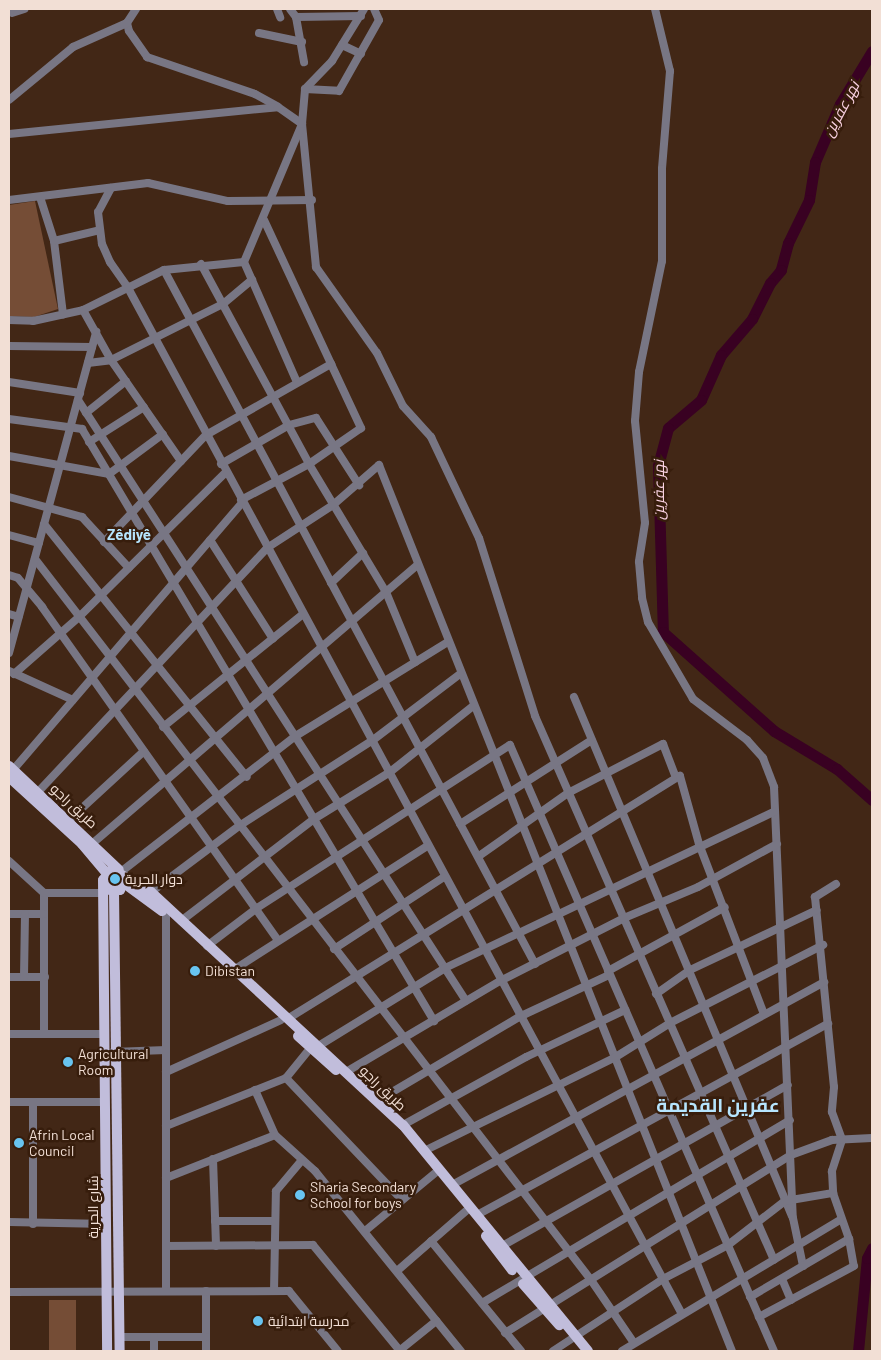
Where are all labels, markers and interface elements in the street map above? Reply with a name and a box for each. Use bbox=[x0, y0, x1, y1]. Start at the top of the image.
water label: نهر عفرين bbox=[819, 78, 863, 140]
water label: نهر عفرين bbox=[650, 460, 668, 520]
district label: Zêdiyê bbox=[107, 526, 151, 544]
street label: طريق راجو bbox=[47, 780, 101, 832]
place label: دوار الحرية bbox=[125, 871, 183, 887]
marker: دوار الحرية bbox=[109, 873, 121, 885]
place label: Dibistan bbox=[205, 963, 255, 979]
marker: Dibistan bbox=[189, 965, 201, 977]
place label: Agricultural Room bbox=[78, 1046, 148, 1078]
marker: Agricultural Room bbox=[62, 1056, 74, 1068]
street label: طريق راجو bbox=[356, 1062, 410, 1114]
district label: عفرين القديمة bbox=[656, 1094, 780, 1116]
place label: Afrin Local Council bbox=[29, 1127, 95, 1160]
marker: Afrin Local Council bbox=[13, 1137, 25, 1149]
street label: شارع الحرية bbox=[85, 1175, 101, 1239]
place label: Sharia Secondary School for boys bbox=[310, 1179, 416, 1212]
marker: Sharia Secondary School for boys bbox=[294, 1189, 306, 1201]
place label: مدرسة ابتدائية bbox=[268, 1313, 349, 1329]
marker: مدرسة ابتدائية bbox=[252, 1315, 264, 1327]

